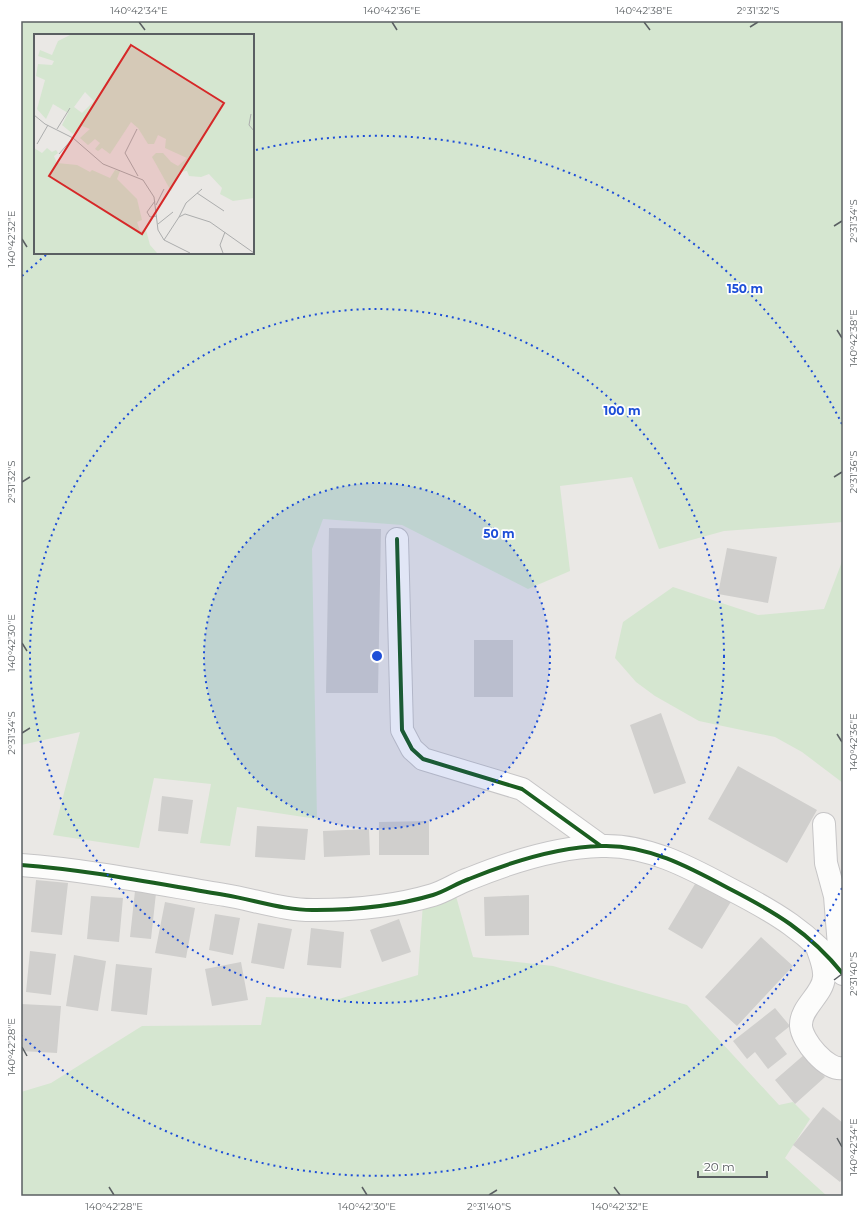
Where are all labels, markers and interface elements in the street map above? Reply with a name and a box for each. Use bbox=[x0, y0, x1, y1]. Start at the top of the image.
text: 140°42'34"E bbox=[110, 4, 168, 17]
text: 140°42'36"E bbox=[363, 4, 421, 17]
text: 140°42'38"E bbox=[615, 4, 673, 17]
text: 2°31'32"S bbox=[737, 4, 779, 17]
inset map bbox=[34, 34, 254, 254]
text: 2°31'34"S bbox=[847, 199, 860, 243]
text: 140°42'32"E bbox=[5, 210, 18, 267]
text: 150 m bbox=[727, 281, 763, 296]
text: 140°42'38"E bbox=[847, 309, 860, 367]
text: 100 m bbox=[604, 403, 640, 418]
text: 2°31'36"S bbox=[847, 450, 860, 494]
text: 2°31'32"S bbox=[5, 461, 18, 503]
text: 50 m bbox=[483, 526, 515, 541]
text: 140°42'30"E bbox=[5, 614, 18, 672]
centre of rings bbox=[370, 649, 384, 663]
text: 2°31'34"S bbox=[5, 711, 18, 755]
text: 140°42'36"E bbox=[847, 713, 860, 771]
text: 2°31'40"S bbox=[847, 952, 860, 996]
text: 140°42'28"E bbox=[5, 1018, 18, 1076]
text: 140°42'34"E bbox=[847, 1118, 860, 1176]
scale bar bbox=[698, 1153, 767, 1179]
text: 20 m bbox=[704, 1159, 735, 1174]
text: 140°42'28"E bbox=[85, 1200, 143, 1213]
text: 140°42'30"E bbox=[338, 1200, 396, 1213]
text: 2°31'40"S bbox=[467, 1200, 511, 1213]
text: 140°42'32"E bbox=[592, 1200, 649, 1213]

